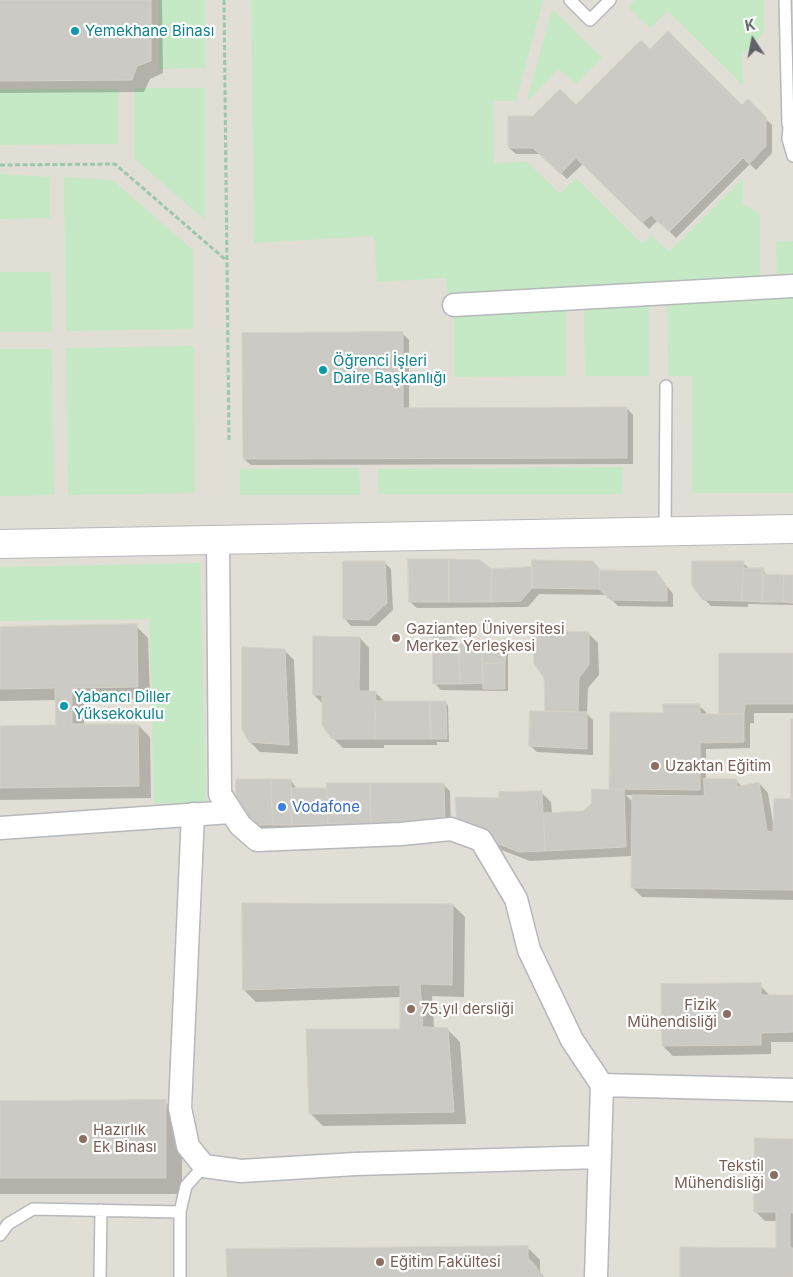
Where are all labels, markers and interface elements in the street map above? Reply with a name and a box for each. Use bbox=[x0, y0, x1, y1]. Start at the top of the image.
north arrow bbox=[728, 15, 778, 65]
text: K bbox=[743, 15, 757, 34]
place label: Yemekhane Binası bbox=[85, 22, 214, 40]
marker: Yemekhane Binası bbox=[69, 25, 81, 37]
place label: Öğrenci İşleri Daire Başkanlığı bbox=[333, 352, 446, 387]
marker: Öğrenci İşleri Daire Başkanlığı bbox=[317, 364, 329, 376]
place label: Gaziantep Üniversitesi Merkez Yerleşkesi bbox=[406, 620, 565, 655]
marker: Gaziantep Üniversitesi Merkez Yerleşkesi bbox=[390, 632, 402, 644]
place label: Yabancı Diller Yüksekokulu bbox=[74, 688, 171, 723]
marker: Yabancı Diller Yüksekokulu bbox=[58, 700, 70, 712]
place label: Uzaktan Eğitim bbox=[665, 757, 771, 775]
marker: Uzaktan Eğitim bbox=[649, 760, 661, 772]
place label: Vodafone bbox=[292, 798, 360, 816]
marker: Vodafone bbox=[276, 801, 288, 813]
place label: Fizik Mühendisliği bbox=[627, 996, 717, 1031]
place label: 75.yıl dersliği bbox=[421, 1000, 514, 1018]
marker: 75.yıl dersliği bbox=[405, 1003, 417, 1015]
marker: Fizik Mühendisliği bbox=[721, 1008, 733, 1020]
place label: Hazırlık Ek Binası bbox=[93, 1121, 157, 1156]
marker: Hazırlık Ek Binası bbox=[77, 1133, 89, 1145]
place label: Tekstil Mühendisliği bbox=[674, 1157, 764, 1192]
marker: Tekstil Mühendisliği bbox=[768, 1169, 780, 1181]
place label: Eğitim Fakültesi bbox=[390, 1253, 501, 1271]
marker: Eğitim Fakültesi bbox=[374, 1256, 386, 1268]

